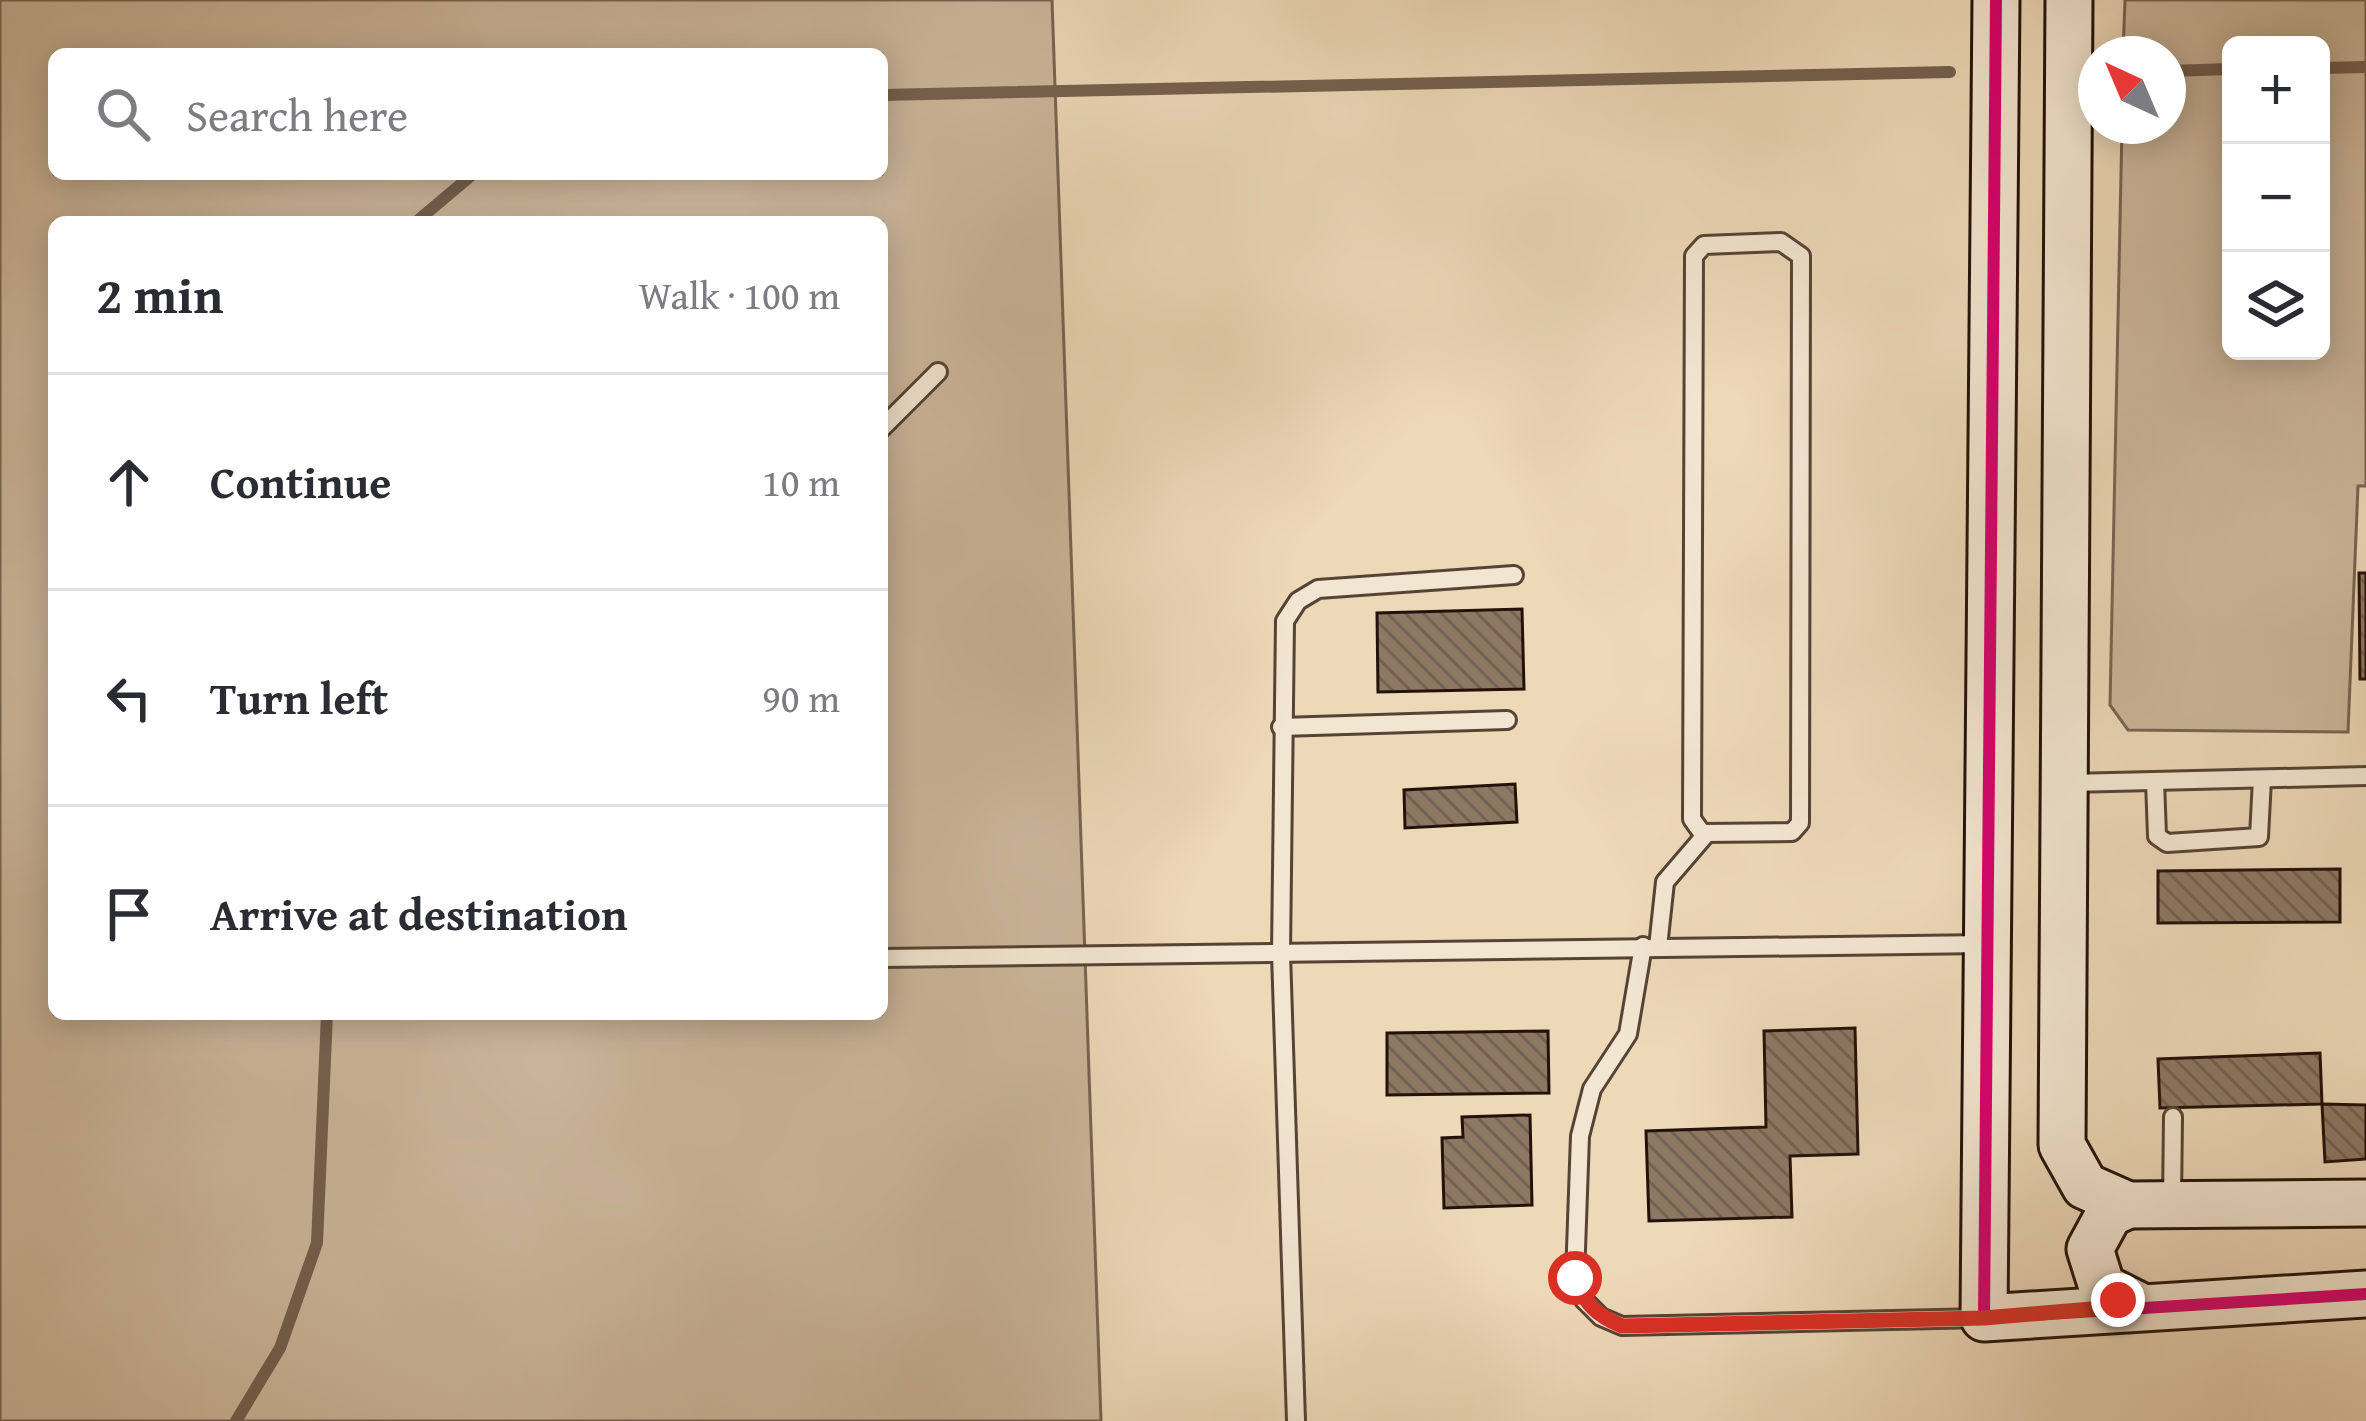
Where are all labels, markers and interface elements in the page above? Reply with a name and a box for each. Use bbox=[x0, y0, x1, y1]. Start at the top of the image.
north arrow bbox=[2078, 36, 2186, 144]
map controls bbox=[2222, 36, 2330, 360]
button: + bbox=[2222, 36, 2330, 144]
search box bbox=[48, 48, 888, 180]
icon: search bbox=[90, 81, 156, 147]
text: Search here bbox=[186, 82, 408, 147]
button: − bbox=[2222, 144, 2330, 252]
button: layers bbox=[2222, 252, 2330, 360]
text: 2 min bbox=[96, 257, 223, 332]
text: Walk · 100 m bbox=[639, 266, 840, 323]
icon: ahead bbox=[96, 449, 162, 515]
text: Continue bbox=[210, 449, 391, 514]
text: 10 m bbox=[762, 453, 840, 510]
icon: left bbox=[96, 665, 162, 731]
text: Turn left bbox=[210, 665, 388, 730]
text: 90 m bbox=[762, 669, 840, 726]
icon: arrive bbox=[96, 881, 162, 947]
text: Arrive at destination bbox=[210, 881, 628, 946]
route start bbox=[1548, 1251, 1602, 1305]
route end bbox=[2091, 1273, 2145, 1327]

